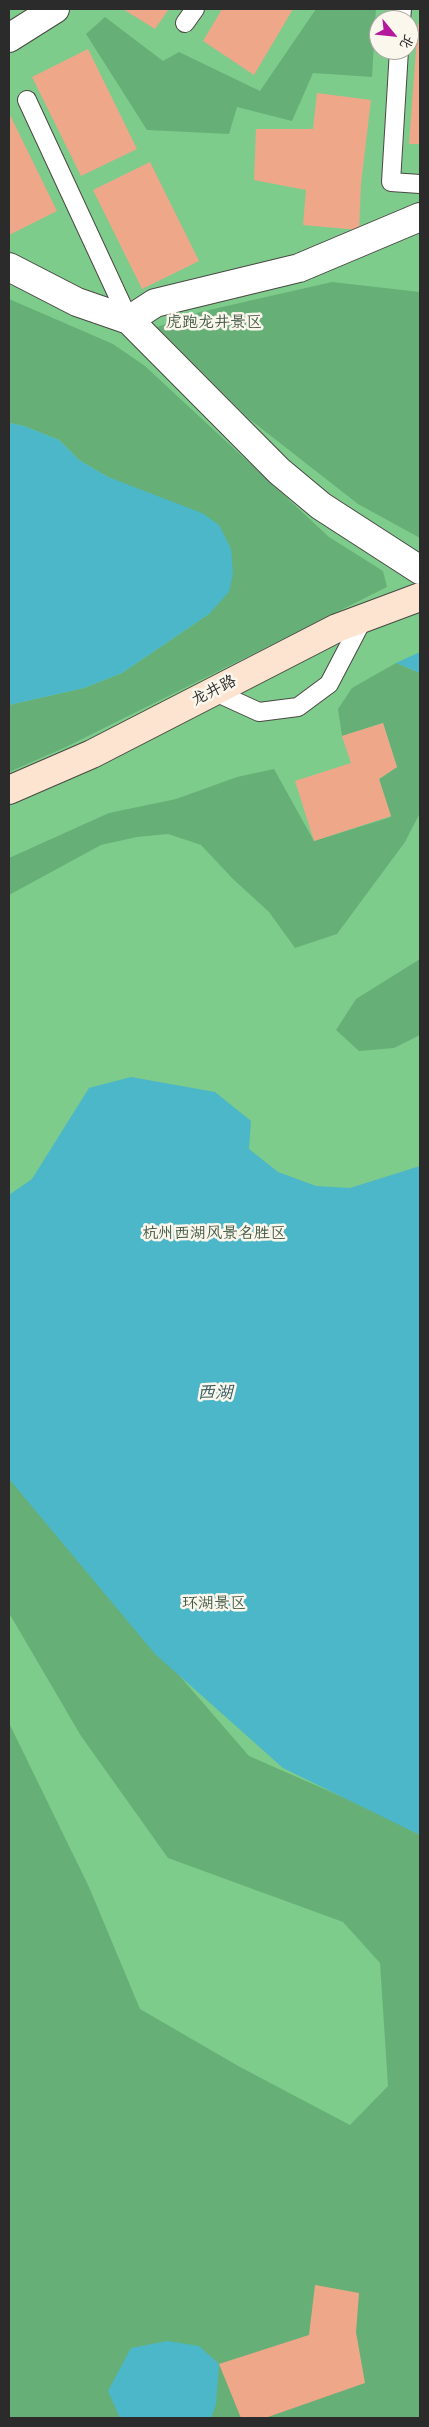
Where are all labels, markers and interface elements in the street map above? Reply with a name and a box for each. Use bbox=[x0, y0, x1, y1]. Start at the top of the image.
north arrow bbox=[369, 10, 419, 60]
text: 北 bbox=[392, 30, 421, 54]
park label: 虎跑龙井景区 bbox=[166, 313, 262, 333]
street label: 龙井路 bbox=[188, 672, 240, 710]
park label: 杭州西湖风景名胜区 bbox=[142, 1224, 286, 1244]
water label: 西湖 bbox=[197, 1382, 233, 1404]
park label: 环湖景区 bbox=[182, 1594, 246, 1614]

